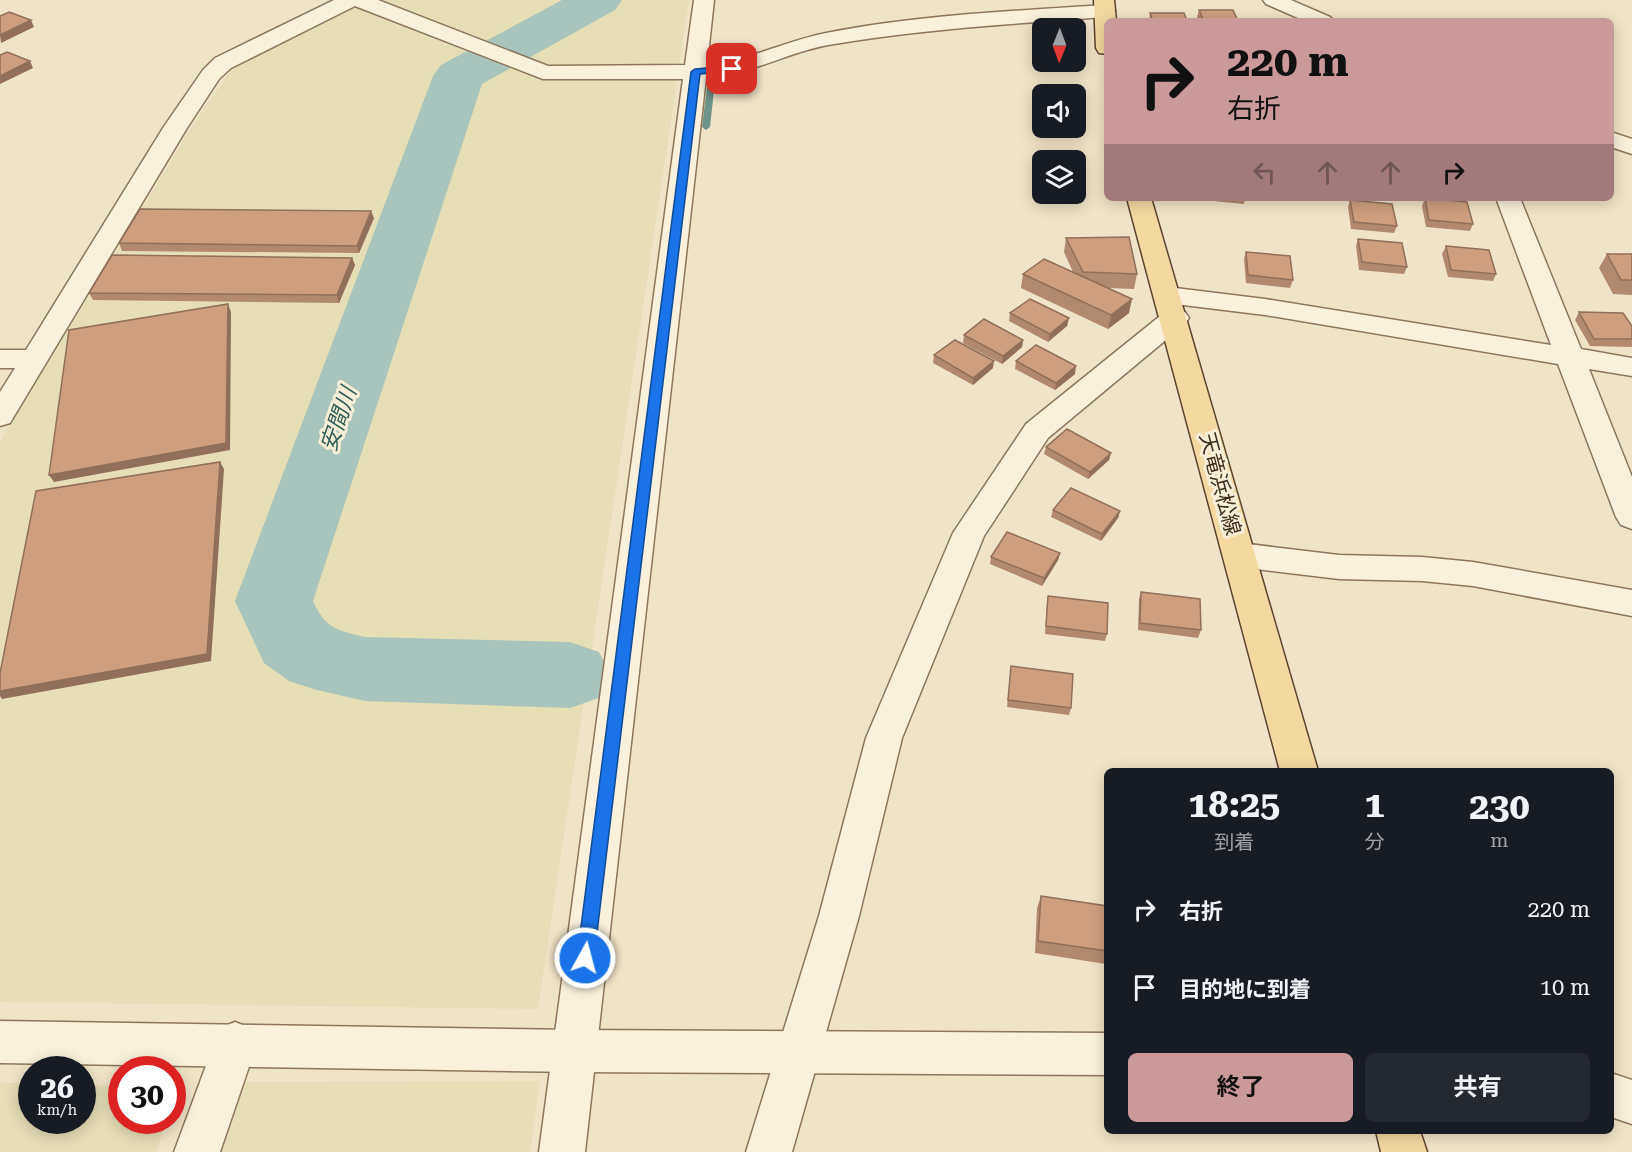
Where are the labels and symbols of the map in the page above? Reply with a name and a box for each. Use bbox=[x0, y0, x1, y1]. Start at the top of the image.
north arrow bbox=[1032, 18, 1086, 72]
pin bbox=[706, 43, 757, 94]
water label: 安間川 bbox=[316, 382, 362, 454]
street label: 天竜浜松線 bbox=[1195, 430, 1245, 538]
position arrow bbox=[553, 926, 617, 990]
speed limit sign: 30 bbox=[108, 1056, 186, 1134]

